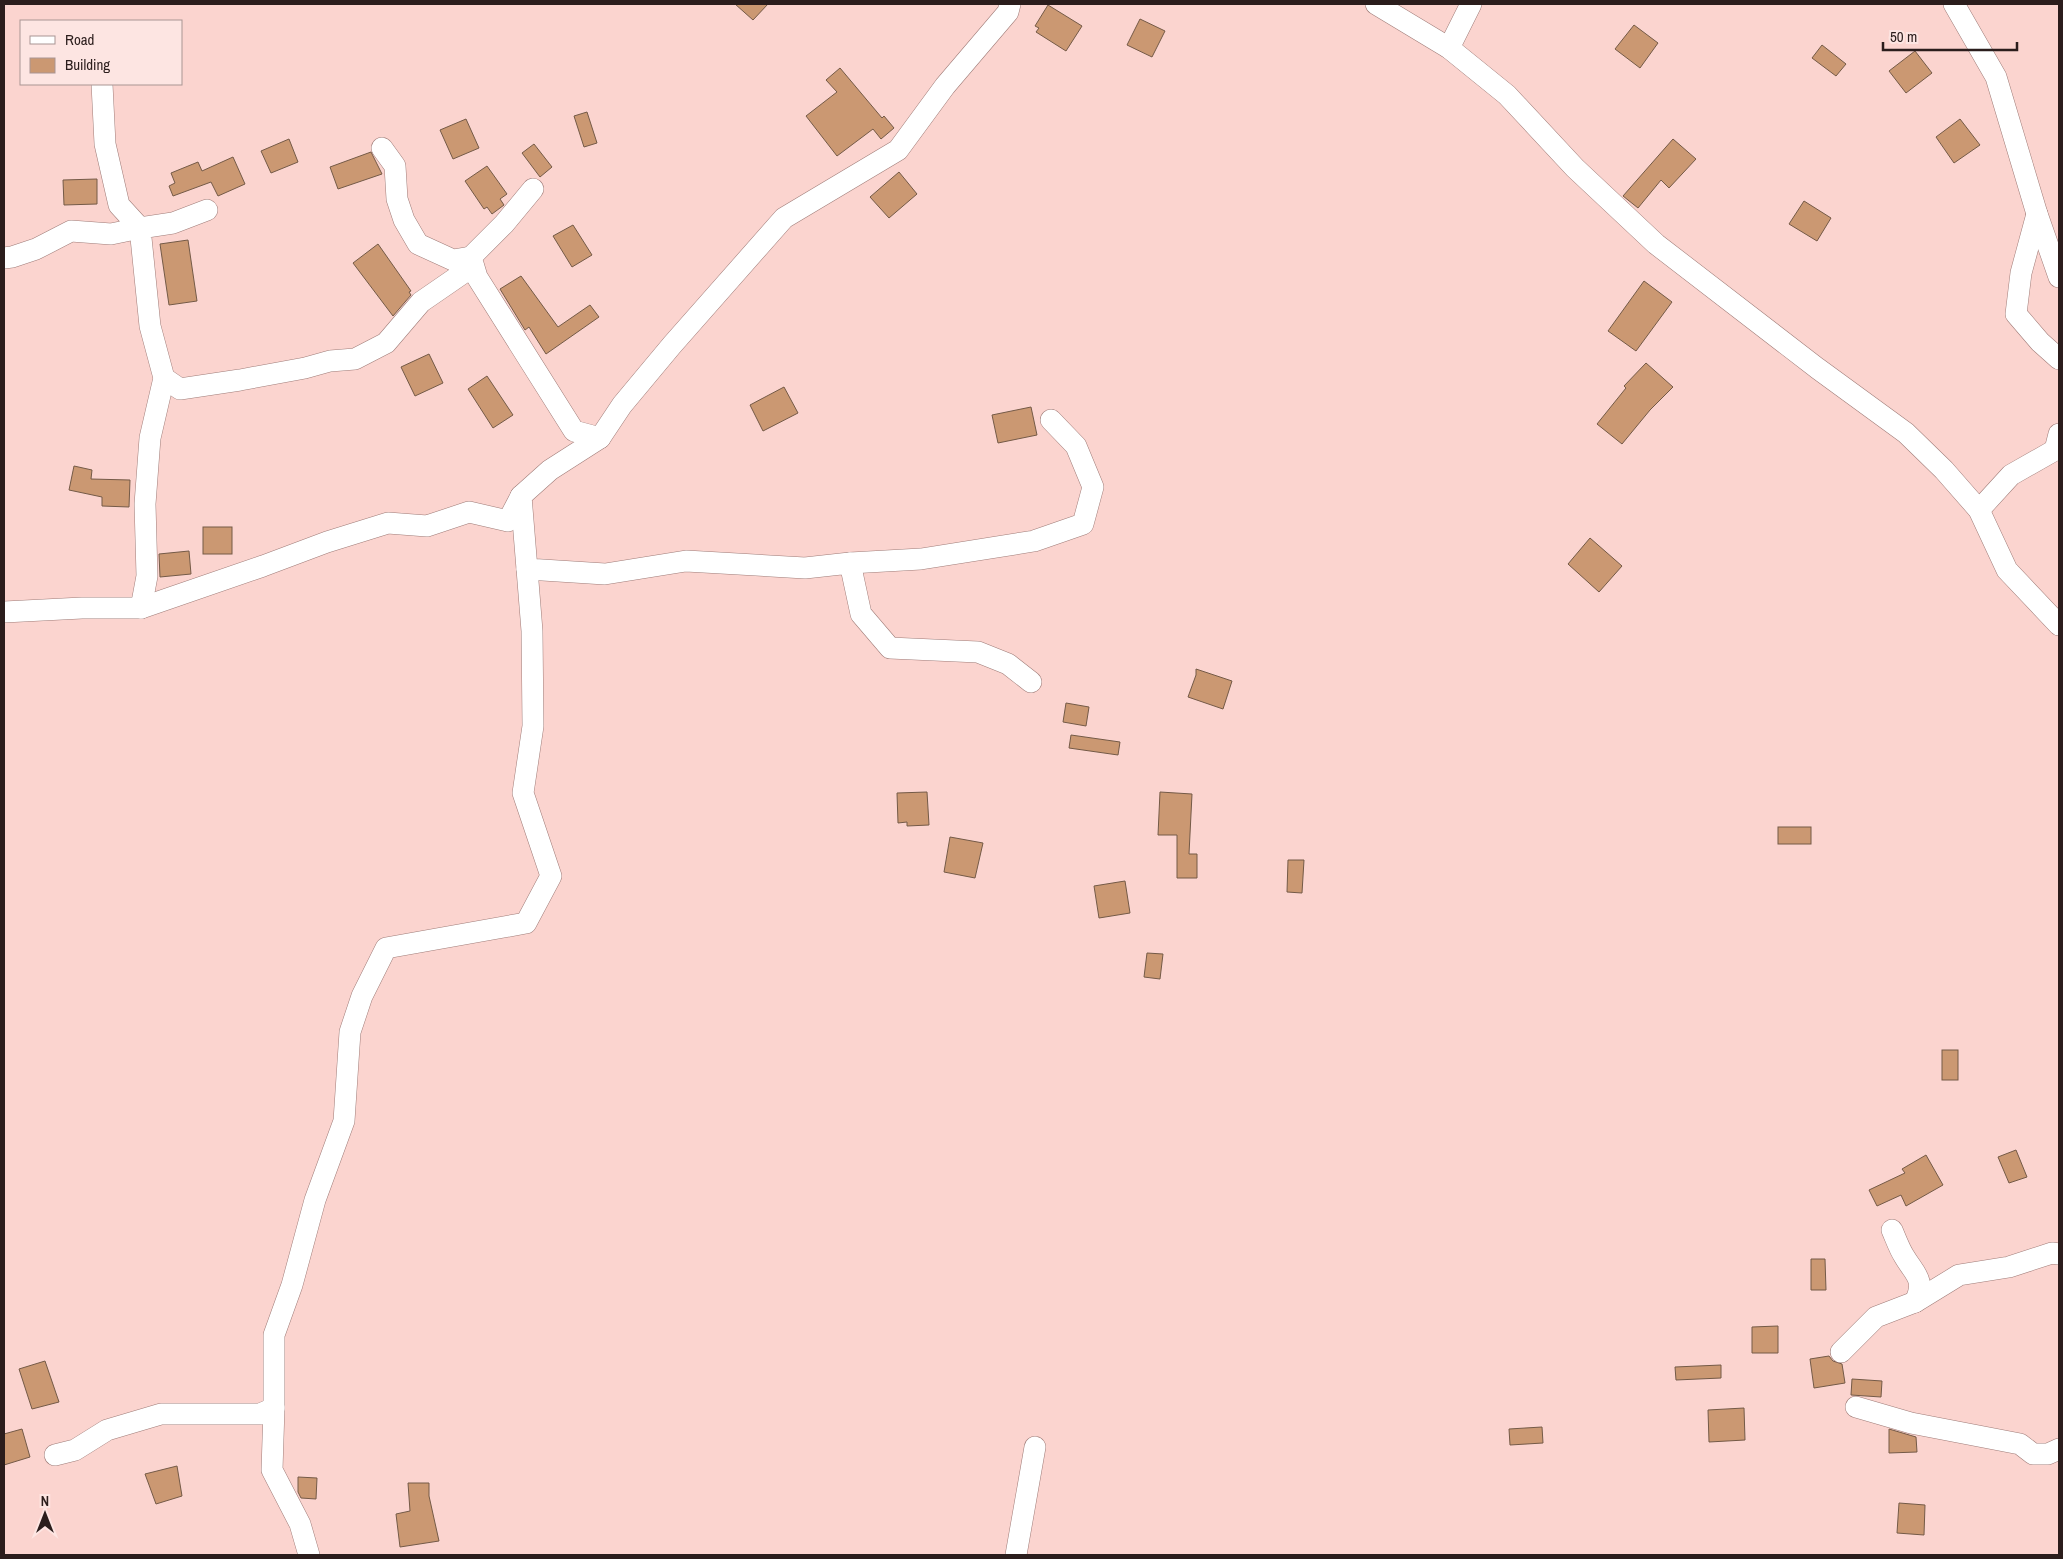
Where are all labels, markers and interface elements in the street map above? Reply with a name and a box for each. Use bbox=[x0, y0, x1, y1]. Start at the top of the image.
legend bbox=[20, 20, 182, 85]
scale bar bbox=[1883, 20, 2017, 52]
text: 50 m bbox=[1890, 26, 1917, 47]
text: Road bbox=[65, 29, 94, 50]
text: Building bbox=[65, 54, 110, 75]
north arrow bbox=[20, 1489, 70, 1539]
text: N bbox=[41, 1492, 49, 1510]

